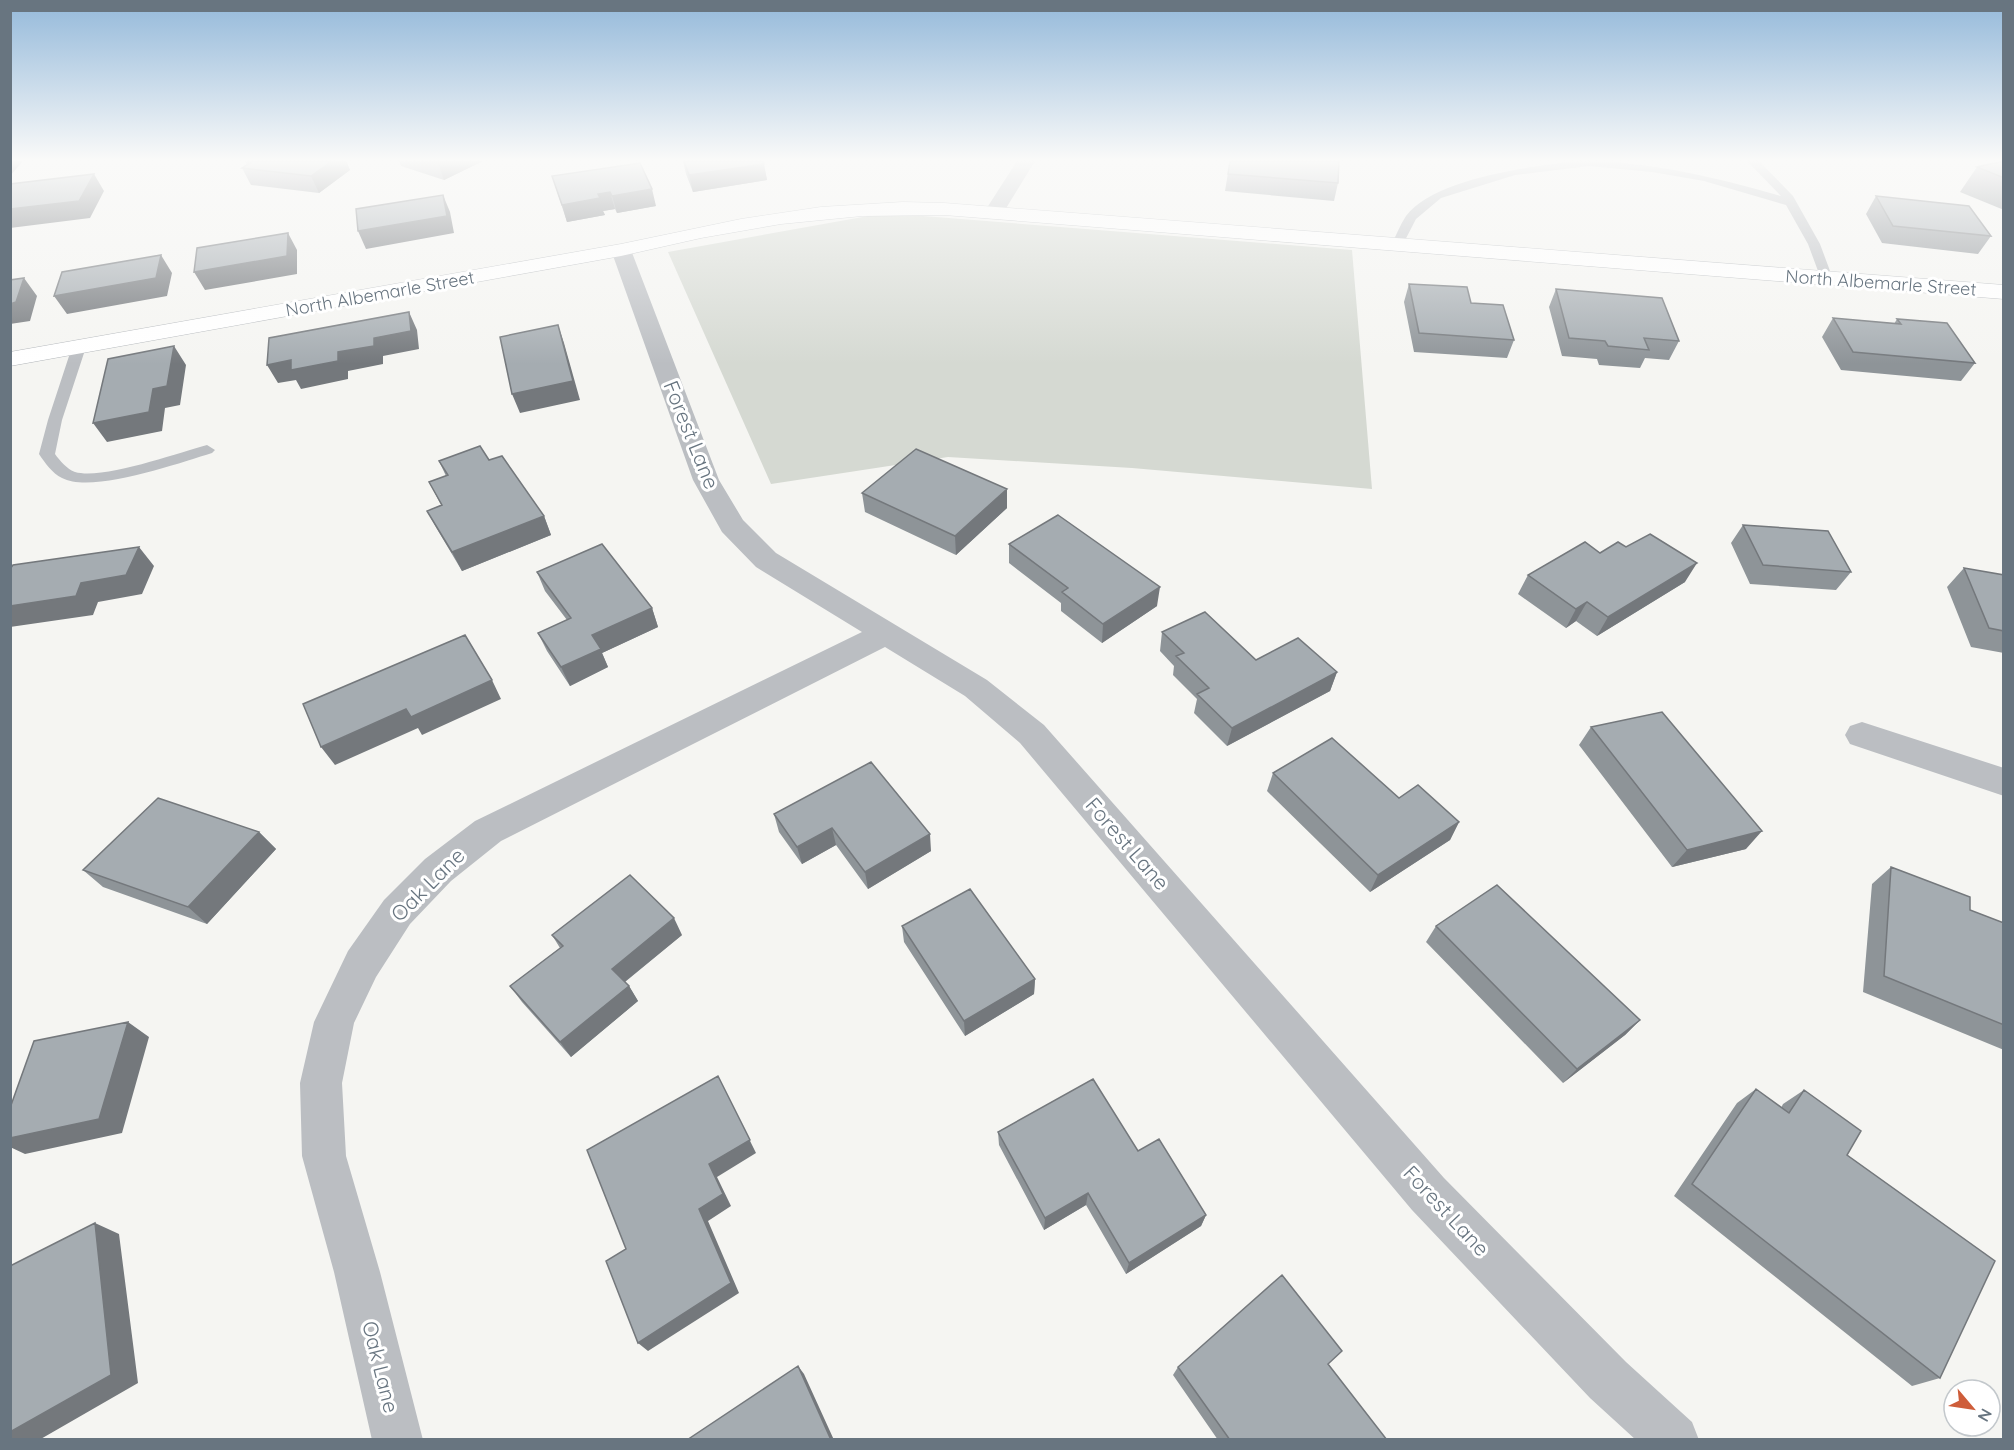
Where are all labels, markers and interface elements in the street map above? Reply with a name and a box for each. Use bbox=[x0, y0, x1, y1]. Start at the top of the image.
street label: North Albemarle Street bbox=[1785, 264, 1977, 301]
street label: North Albemarle Street bbox=[284, 266, 476, 321]
street label: Forest Lane bbox=[658, 377, 725, 493]
street label: Forest Lane bbox=[1080, 792, 1175, 895]
street label: Oak Lane bbox=[385, 842, 470, 927]
street label: Forest Lane bbox=[1398, 1160, 1495, 1261]
street label: Oak Lane bbox=[357, 1318, 405, 1415]
north arrow bbox=[1942, 1378, 2002, 1438]
text: N bbox=[1974, 1405, 1997, 1425]

